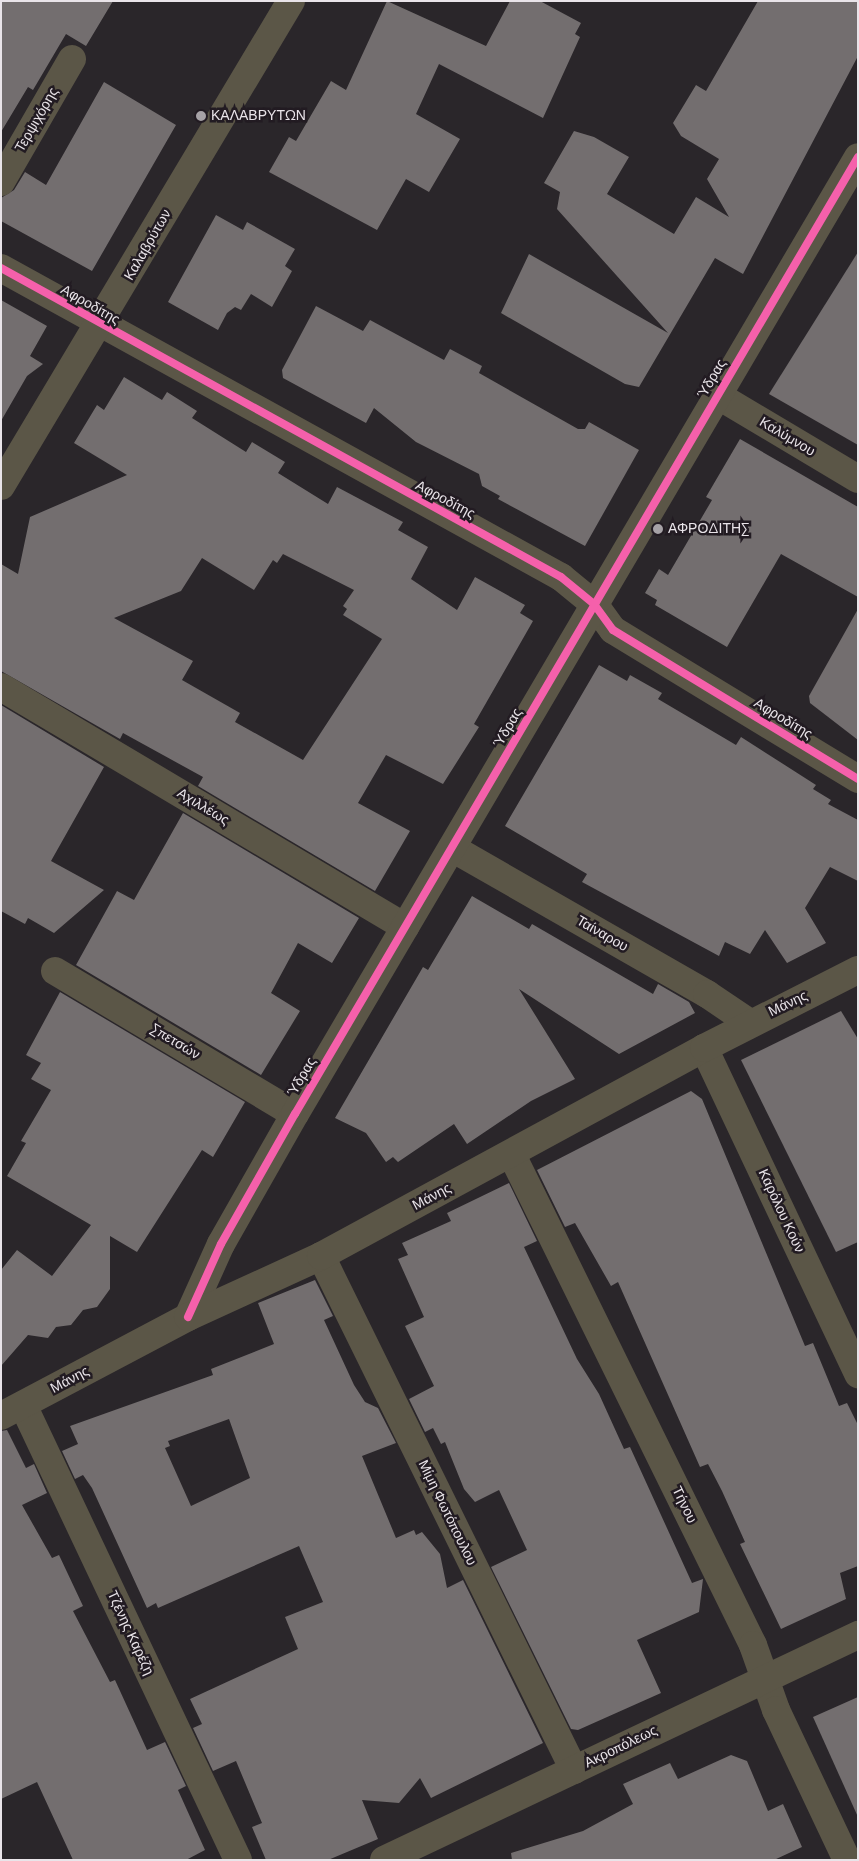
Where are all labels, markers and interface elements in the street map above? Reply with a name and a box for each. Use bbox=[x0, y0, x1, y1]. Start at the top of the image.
street label: Τερψιχόρης bbox=[12, 85, 62, 155]
place label: ΚΑΛΑΒΡΥΤΩΝ bbox=[211, 108, 306, 124]
marker: ΚΑΛΑΒΡΥΤΩΝ bbox=[195, 110, 207, 122]
street label: Καλαβρύτων bbox=[121, 207, 175, 283]
street label: Αφροδίτης bbox=[58, 281, 122, 329]
street label: Ύδρας bbox=[694, 356, 730, 402]
street label: Καλύμνου bbox=[756, 414, 818, 460]
street label: Αφροδίτης bbox=[412, 477, 478, 523]
place label: ΑΦΡΟΔΙΤΗΣ bbox=[668, 521, 749, 537]
marker: ΑΦΡΟΔΙΤΗΣ bbox=[652, 523, 664, 535]
street label: Αφροδίτης bbox=[751, 695, 815, 743]
street label: Ύδρας bbox=[490, 705, 526, 751]
street label: Αχιλλέως bbox=[174, 785, 232, 829]
street label: Ταίναρου bbox=[573, 913, 631, 955]
street label: Μάνης bbox=[766, 987, 810, 1021]
street label: Σπετσών bbox=[147, 1021, 203, 1063]
street label: Ύδρας bbox=[284, 1054, 320, 1100]
street label: Καρόλου Κούν bbox=[754, 1167, 808, 1255]
street label: Μάνης bbox=[410, 1180, 454, 1214]
street label: Μάνης bbox=[48, 1363, 92, 1397]
street label: Μίμη Φωτόπουλου bbox=[414, 1458, 480, 1568]
street label: Τήνου bbox=[668, 1484, 700, 1526]
street label: Τζένης Καρέζη bbox=[103, 1588, 157, 1678]
street label: Ακροπόλεως bbox=[582, 1722, 660, 1772]

